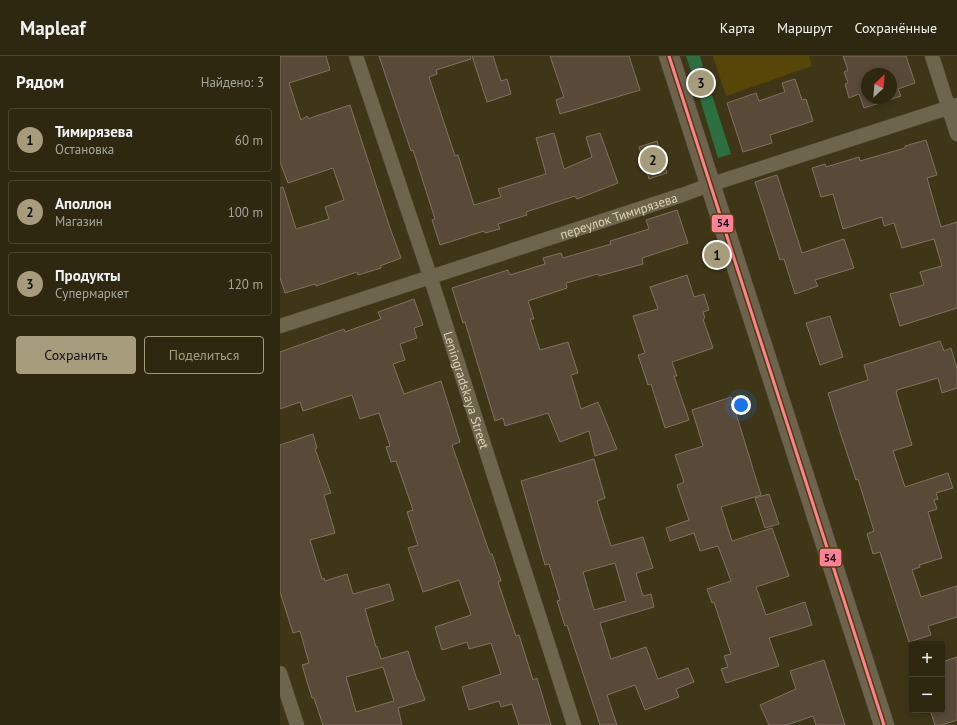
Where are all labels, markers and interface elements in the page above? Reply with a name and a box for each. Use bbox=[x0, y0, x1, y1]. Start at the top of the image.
text: Mapleaf bbox=[20, 16, 86, 40]
text: Карта bbox=[720, 19, 755, 37]
text: Маршрут bbox=[777, 19, 832, 37]
text: Сохранённые bbox=[854, 19, 937, 37]
pin: 3 bbox=[688, 68, 714, 98]
north arrow bbox=[861, 68, 897, 104]
text: Рядом bbox=[16, 71, 64, 93]
text: Найдено: 3 bbox=[201, 74, 264, 91]
text: Тимирязева bbox=[55, 122, 133, 141]
text: 1 bbox=[26, 132, 34, 149]
text: 60 m bbox=[235, 132, 263, 149]
text: Остановка bbox=[55, 141, 114, 158]
pin: 2 bbox=[640, 145, 666, 175]
street label: переулок Тимирязева bbox=[558, 189, 679, 243]
text: Аполлон bbox=[55, 194, 112, 213]
text: 2 bbox=[26, 204, 34, 221]
text: 100 m bbox=[228, 204, 263, 221]
text: Магазин bbox=[55, 213, 103, 230]
line badge: 54 bbox=[711, 214, 734, 233]
text: 54 bbox=[717, 216, 730, 230]
pin: 1 bbox=[704, 240, 730, 270]
text: Продукты bbox=[55, 266, 121, 285]
text: 3 bbox=[26, 276, 34, 293]
text: 120 m bbox=[228, 276, 263, 293]
text: Супермаркет bbox=[55, 285, 129, 302]
street label: Leningradskaya Street bbox=[440, 329, 494, 452]
button: Сохранить bbox=[16, 336, 136, 374]
button: Поделиться bbox=[144, 336, 264, 374]
your location bbox=[731, 395, 751, 415]
line badge: 54 bbox=[819, 548, 842, 567]
text: 54 bbox=[824, 551, 837, 565]
map controls bbox=[909, 641, 945, 713]
button: + bbox=[909, 641, 945, 677]
button: − bbox=[909, 677, 945, 713]

